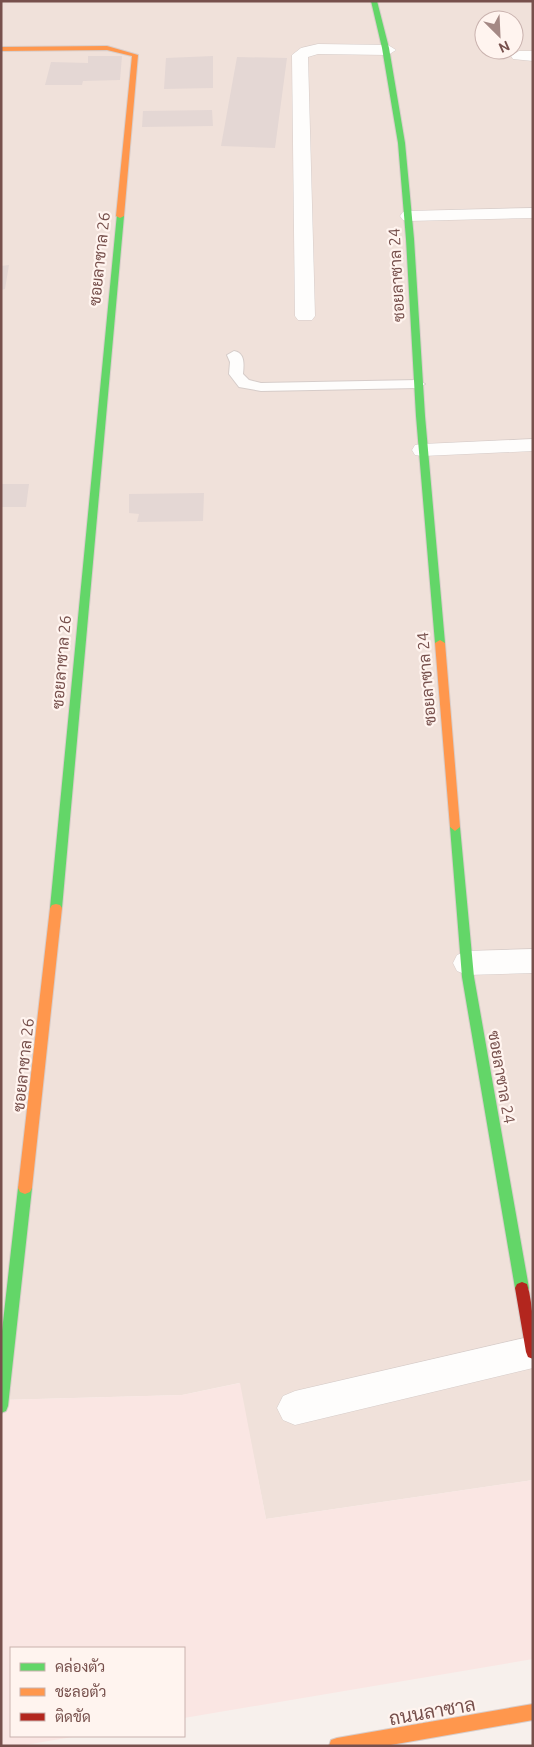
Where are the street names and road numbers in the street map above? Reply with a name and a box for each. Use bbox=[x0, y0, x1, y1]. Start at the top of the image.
street label: ซอยลาซาล 26 bbox=[85, 211, 113, 307]
street label: ซอยลาซาล 24 bbox=[385, 228, 407, 322]
street label: ซอยลาซาล 26 bbox=[48, 614, 74, 710]
street label: ซอยลาซาล 24 bbox=[413, 631, 439, 727]
street label: ซอยลาซาล 26 bbox=[9, 1017, 37, 1113]
street label: ซอยลาซาล 24 bbox=[485, 1029, 519, 1125]
street label: ถนนลาซาล bbox=[387, 1693, 477, 1729]

